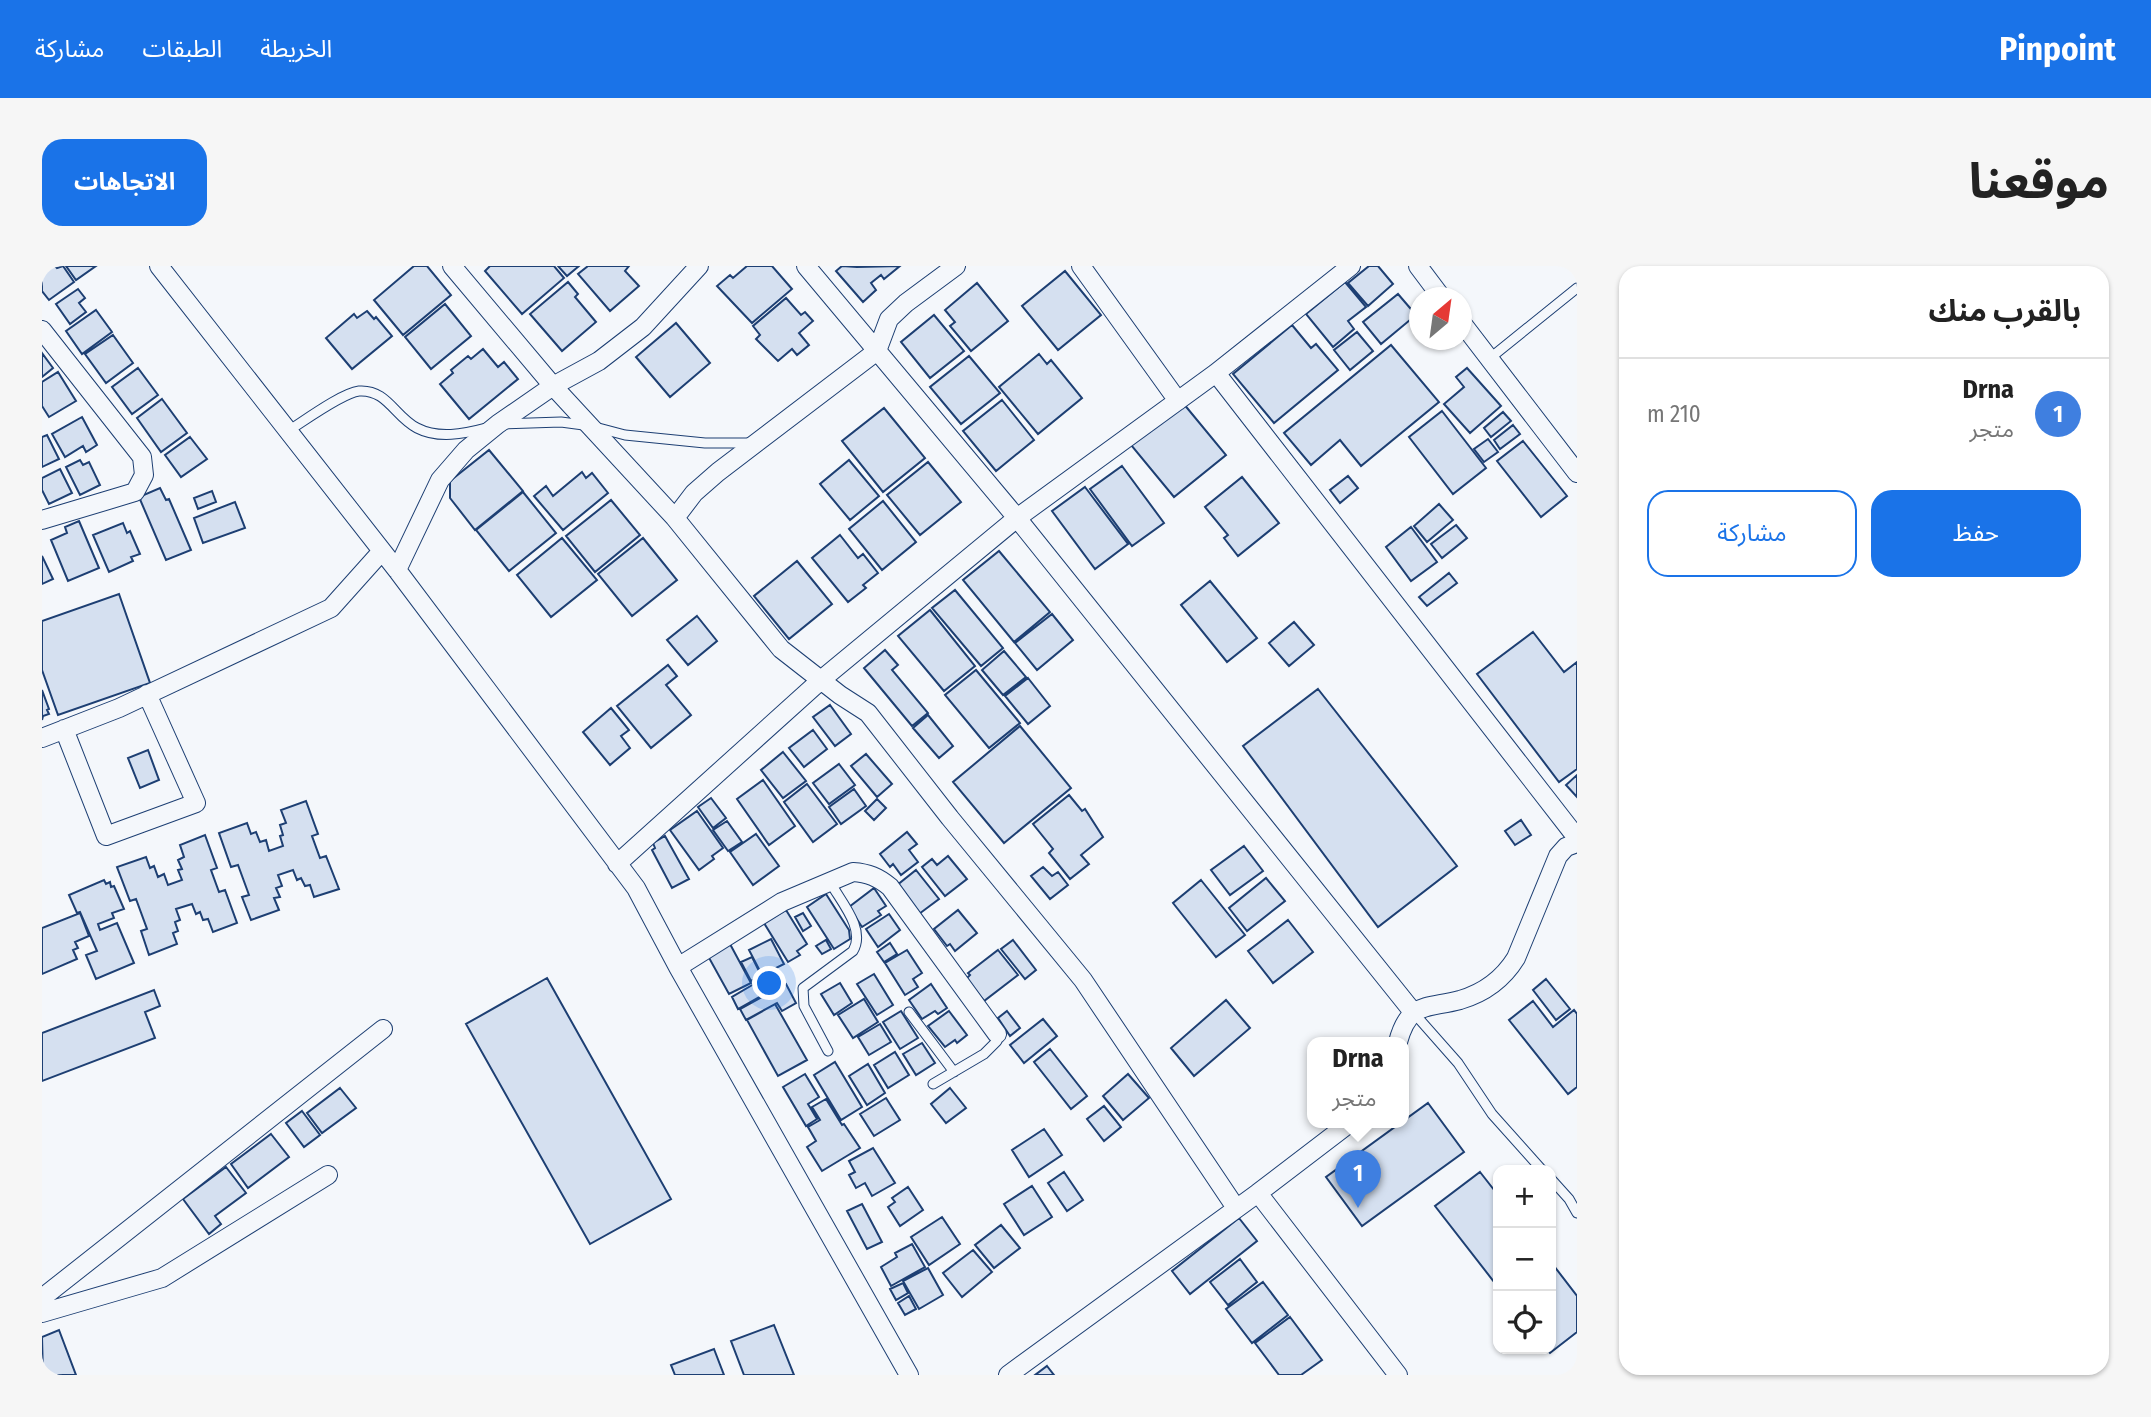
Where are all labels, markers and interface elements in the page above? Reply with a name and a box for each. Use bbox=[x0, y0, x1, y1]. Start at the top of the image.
text: Pinpoint bbox=[1999, 29, 2116, 69]
text: مشاركة bbox=[35, 35, 104, 63]
text: الطبقات bbox=[142, 35, 222, 63]
text: الخريطة bbox=[260, 35, 332, 63]
button: الاتجاهات bbox=[42, 139, 207, 226]
text: موقعنا bbox=[1969, 152, 2109, 211]
north arrow bbox=[1409, 287, 1472, 350]
text: بالقرب منك bbox=[1929, 293, 2081, 329]
text: Drna bbox=[1962, 374, 2014, 405]
text: 210 m bbox=[1647, 400, 1701, 428]
text: 1 bbox=[2053, 400, 2063, 428]
text: متجر bbox=[1970, 415, 2014, 443]
button: مشاركة bbox=[1647, 490, 1857, 577]
button: حفظ bbox=[1871, 490, 2081, 577]
your location bbox=[752, 966, 786, 1000]
popup bbox=[1307, 1037, 1409, 1128]
text: Drna bbox=[1332, 1043, 1384, 1074]
text: متجر bbox=[1332, 1084, 1377, 1112]
pin: 1 bbox=[1335, 1150, 1381, 1208]
map controls bbox=[1493, 1165, 1556, 1354]
button: + bbox=[1493, 1165, 1556, 1228]
button: − bbox=[1493, 1228, 1556, 1291]
button: locate bbox=[1493, 1291, 1556, 1354]

